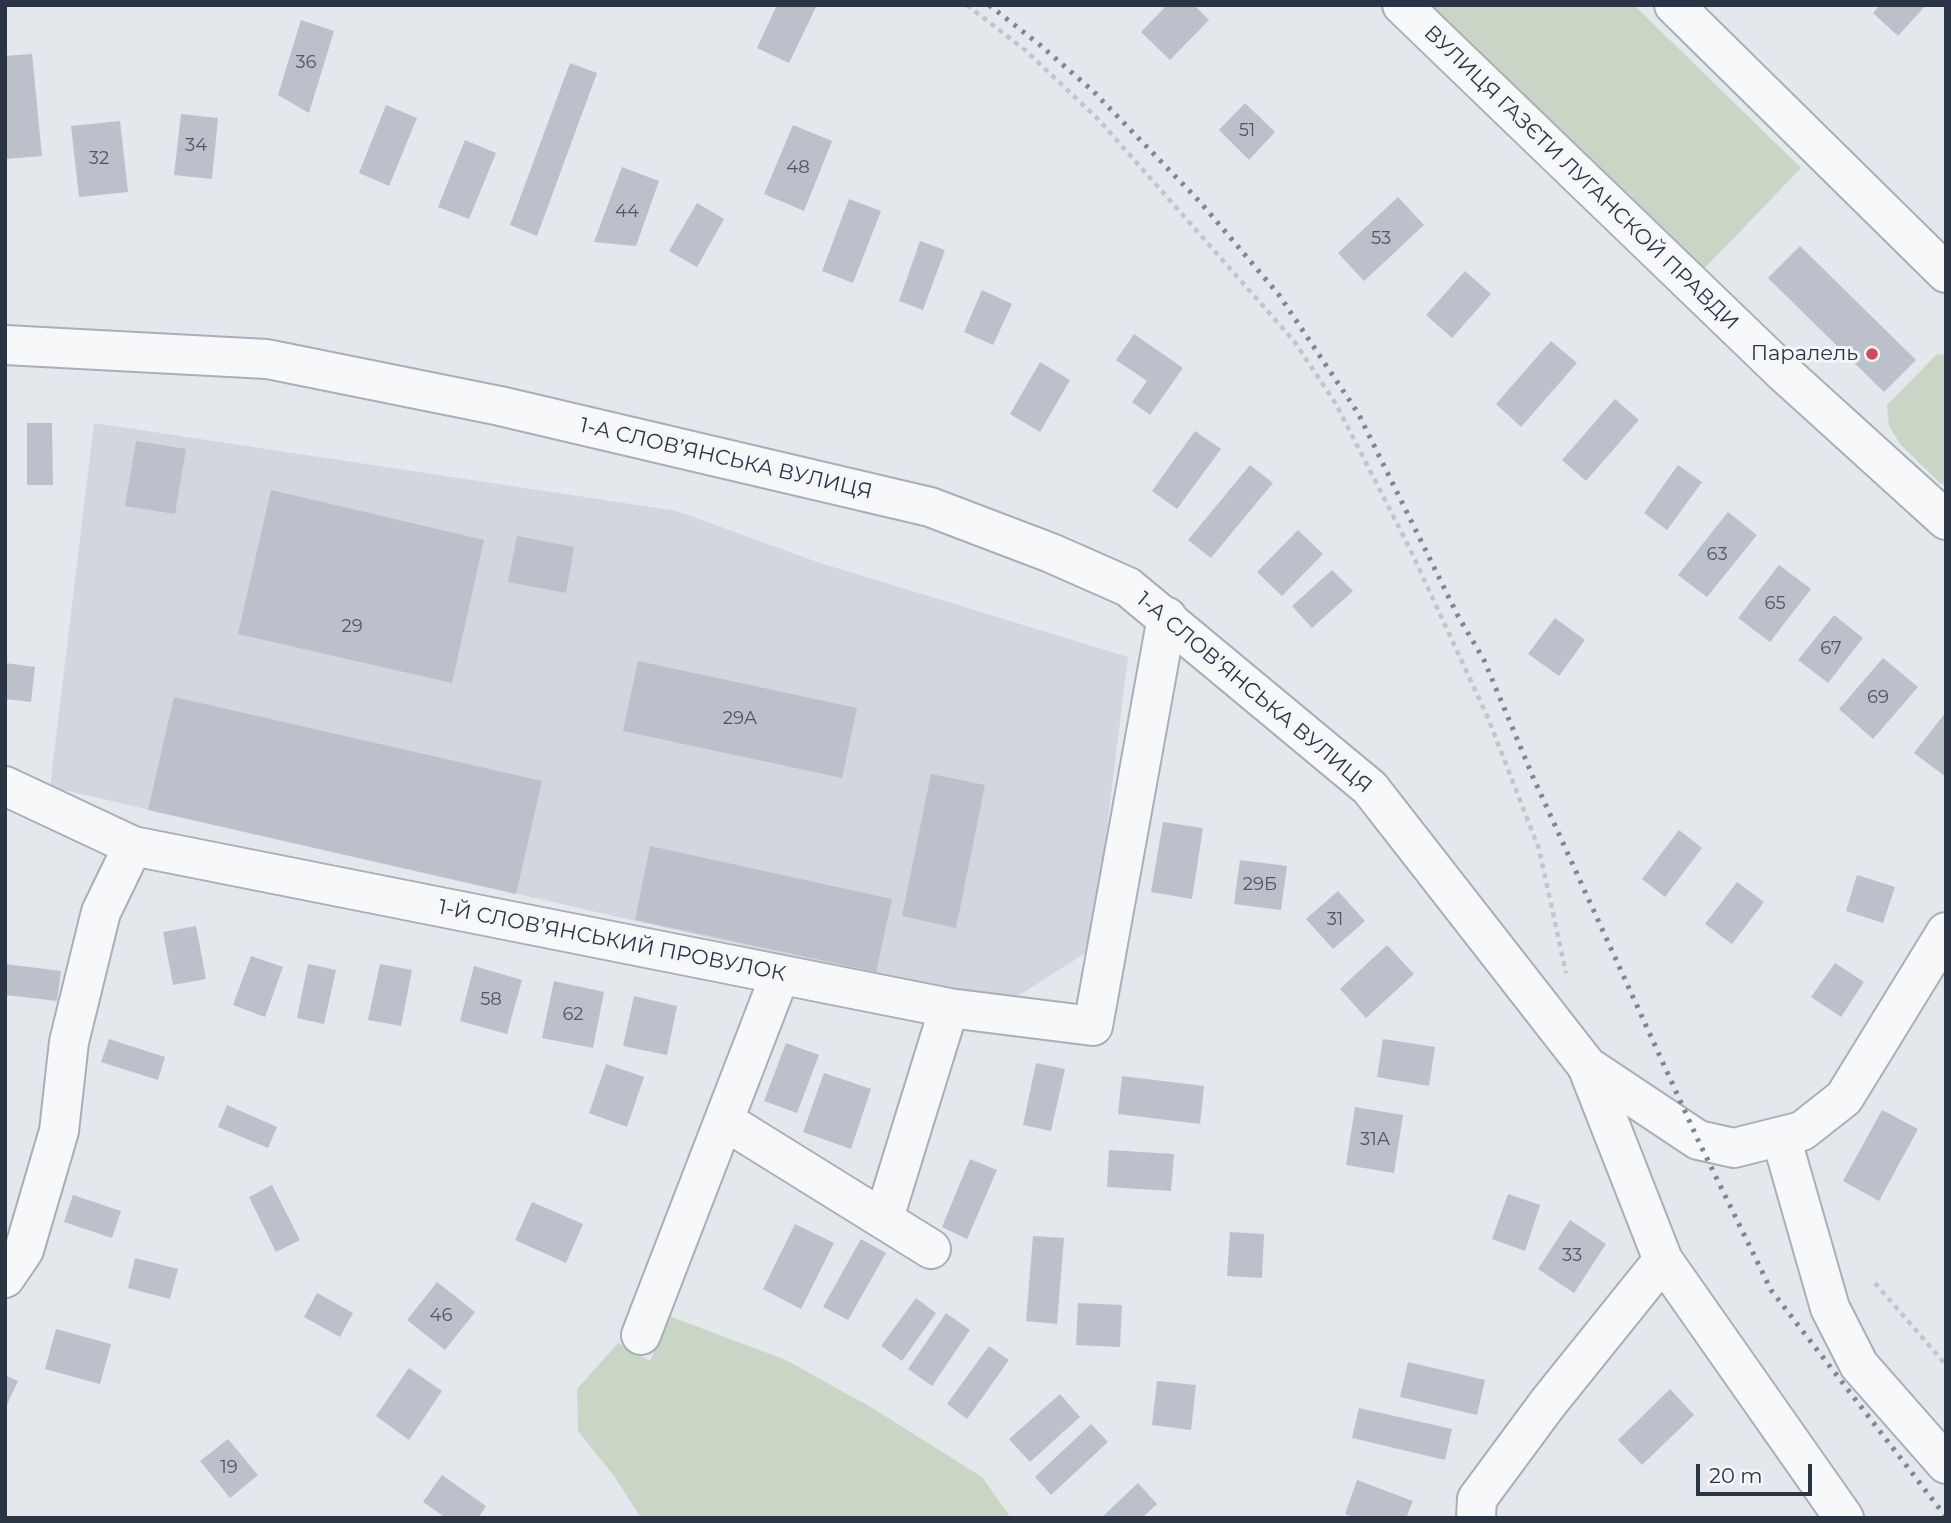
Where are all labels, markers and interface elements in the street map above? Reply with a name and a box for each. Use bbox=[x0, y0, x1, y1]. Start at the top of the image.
street label: ВУЛИЦЯ ГАЗЄТИ ЛУГАНСКОЙ ПРАВДИ bbox=[1419, 20, 1743, 336]
house number: 36 bbox=[295, 52, 317, 74]
house number: 51 bbox=[1239, 120, 1255, 142]
house number: 34 bbox=[185, 135, 207, 157]
house number: 32 bbox=[89, 148, 109, 170]
house number: 48 bbox=[786, 157, 810, 179]
house number: 44 bbox=[615, 201, 639, 223]
house number: 53 bbox=[1371, 228, 1391, 250]
place label: Паралель bbox=[1751, 341, 1858, 367]
marker: Паралель bbox=[1864, 346, 1880, 362]
street label: 1-А СЛОВ’ЯНСЬКА ВУЛИЦЯ bbox=[577, 413, 875, 505]
house number: 63 bbox=[1706, 544, 1728, 566]
street label: 1-А СЛОВ’ЯНСЬКА ВУЛИЦЯ bbox=[1131, 587, 1377, 799]
house number: 65 bbox=[1764, 593, 1786, 615]
house number: 29 bbox=[341, 616, 363, 638]
house number: 67 bbox=[1820, 638, 1842, 660]
house number: 69 bbox=[1867, 687, 1889, 709]
house number: 29А bbox=[723, 708, 757, 730]
house number: 29Б bbox=[1243, 874, 1277, 896]
street label: 1-Й СЛОВ’ЯНСЬКИЙ ПРОВУЛОК bbox=[436, 895, 788, 987]
house number: 31 bbox=[1327, 909, 1343, 931]
house number: 58 bbox=[480, 989, 502, 1011]
house number: 62 bbox=[562, 1004, 584, 1026]
house number: 31А bbox=[1360, 1129, 1390, 1151]
house number: 33 bbox=[1562, 1245, 1582, 1267]
house number: 46 bbox=[430, 1305, 452, 1327]
scale bar bbox=[1699, 1450, 1814, 1494]
house number: 19 bbox=[220, 1457, 238, 1479]
text: 20 m bbox=[1709, 1463, 1763, 1488]

